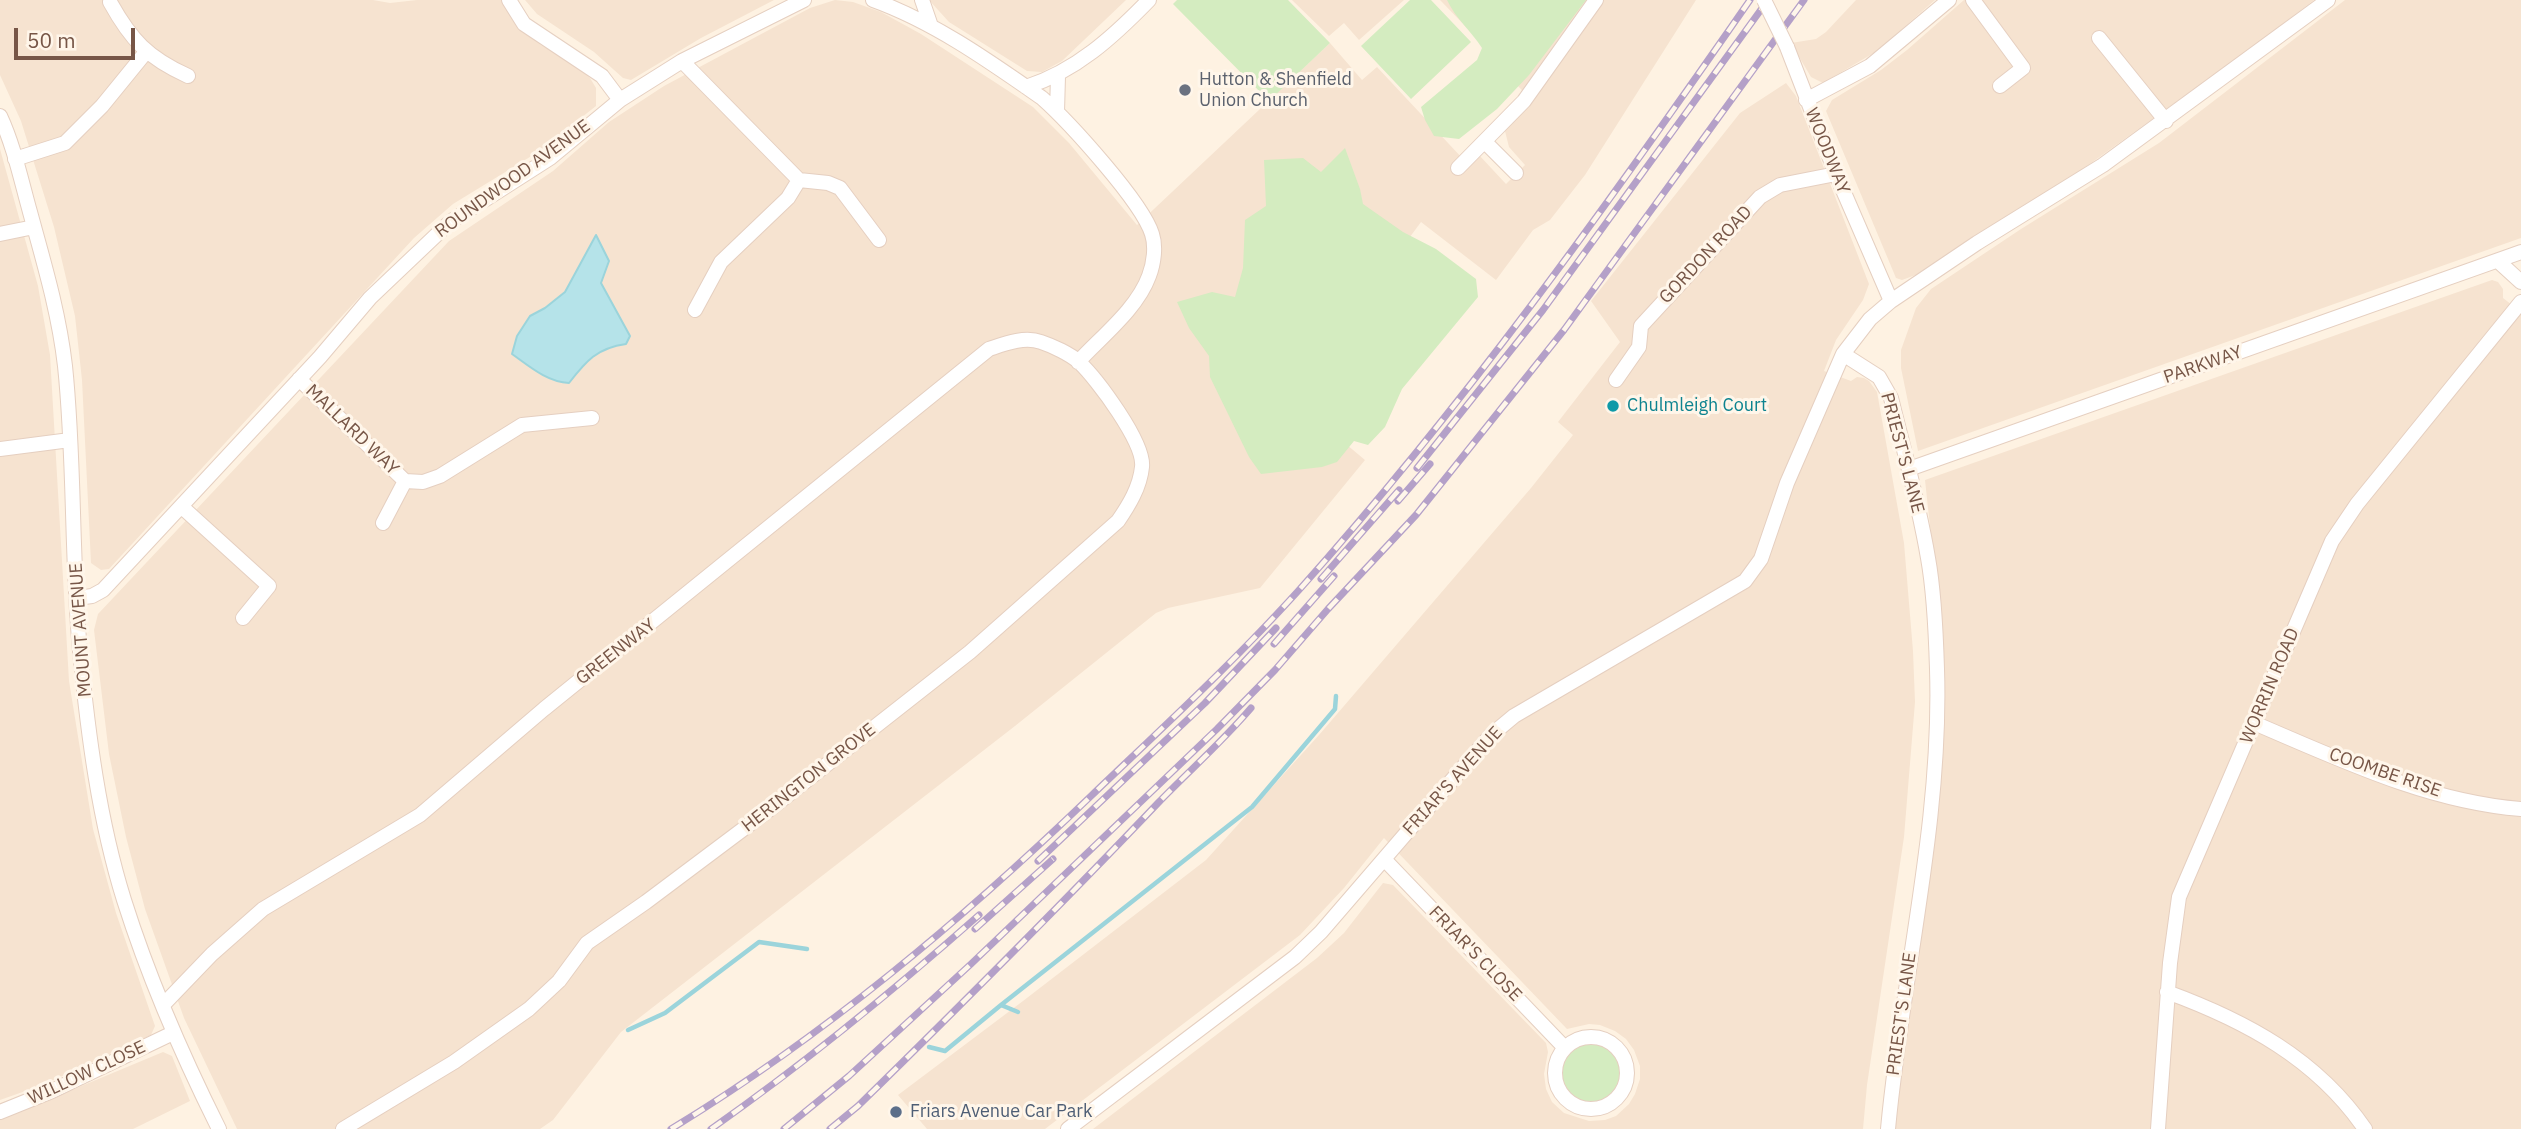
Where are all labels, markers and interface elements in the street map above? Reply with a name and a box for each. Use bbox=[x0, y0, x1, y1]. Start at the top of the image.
scale bar bbox=[18, 14, 138, 58]
text: 50 m bbox=[27, 26, 76, 54]
place label: Hutton & Shenfield Union Church bbox=[1199, 69, 1352, 112]
marker: Hutton & Shenfield Union Church bbox=[1177, 82, 1193, 98]
street label: WOODWAY bbox=[1800, 105, 1854, 197]
street label: ROUNDWOOD AVENUE bbox=[431, 115, 595, 243]
street label: GORDON ROAD bbox=[1655, 202, 1757, 308]
street label: PARKWAY bbox=[2161, 342, 2245, 388]
street label: MALLARD WAY bbox=[301, 380, 403, 480]
street label: PRIEST'S LANE bbox=[1876, 390, 1928, 516]
place label: Chulmleigh Court bbox=[1627, 395, 1767, 417]
marker: Chulmleigh Court bbox=[1605, 398, 1621, 414]
street label: MOUNT AVENUE bbox=[66, 562, 96, 698]
street label: GREENWAY bbox=[572, 614, 660, 690]
street label: WORRIN ROAD bbox=[2236, 625, 2304, 747]
street label: HERINGTON GROVE bbox=[738, 719, 880, 837]
street label: FRIAR'S AVENUE bbox=[1399, 722, 1507, 840]
street label: COOMBE RISE bbox=[2326, 744, 2444, 802]
street label: FRIAR'S CLOSE bbox=[1424, 902, 1526, 1006]
street label: PRIEST'S LANE bbox=[1883, 951, 1921, 1077]
street label: WILLOW CLOSE bbox=[25, 1036, 149, 1110]
place label: Friars Avenue Car Park bbox=[910, 1101, 1092, 1123]
marker: Friars Avenue Car Park bbox=[888, 1104, 904, 1120]

